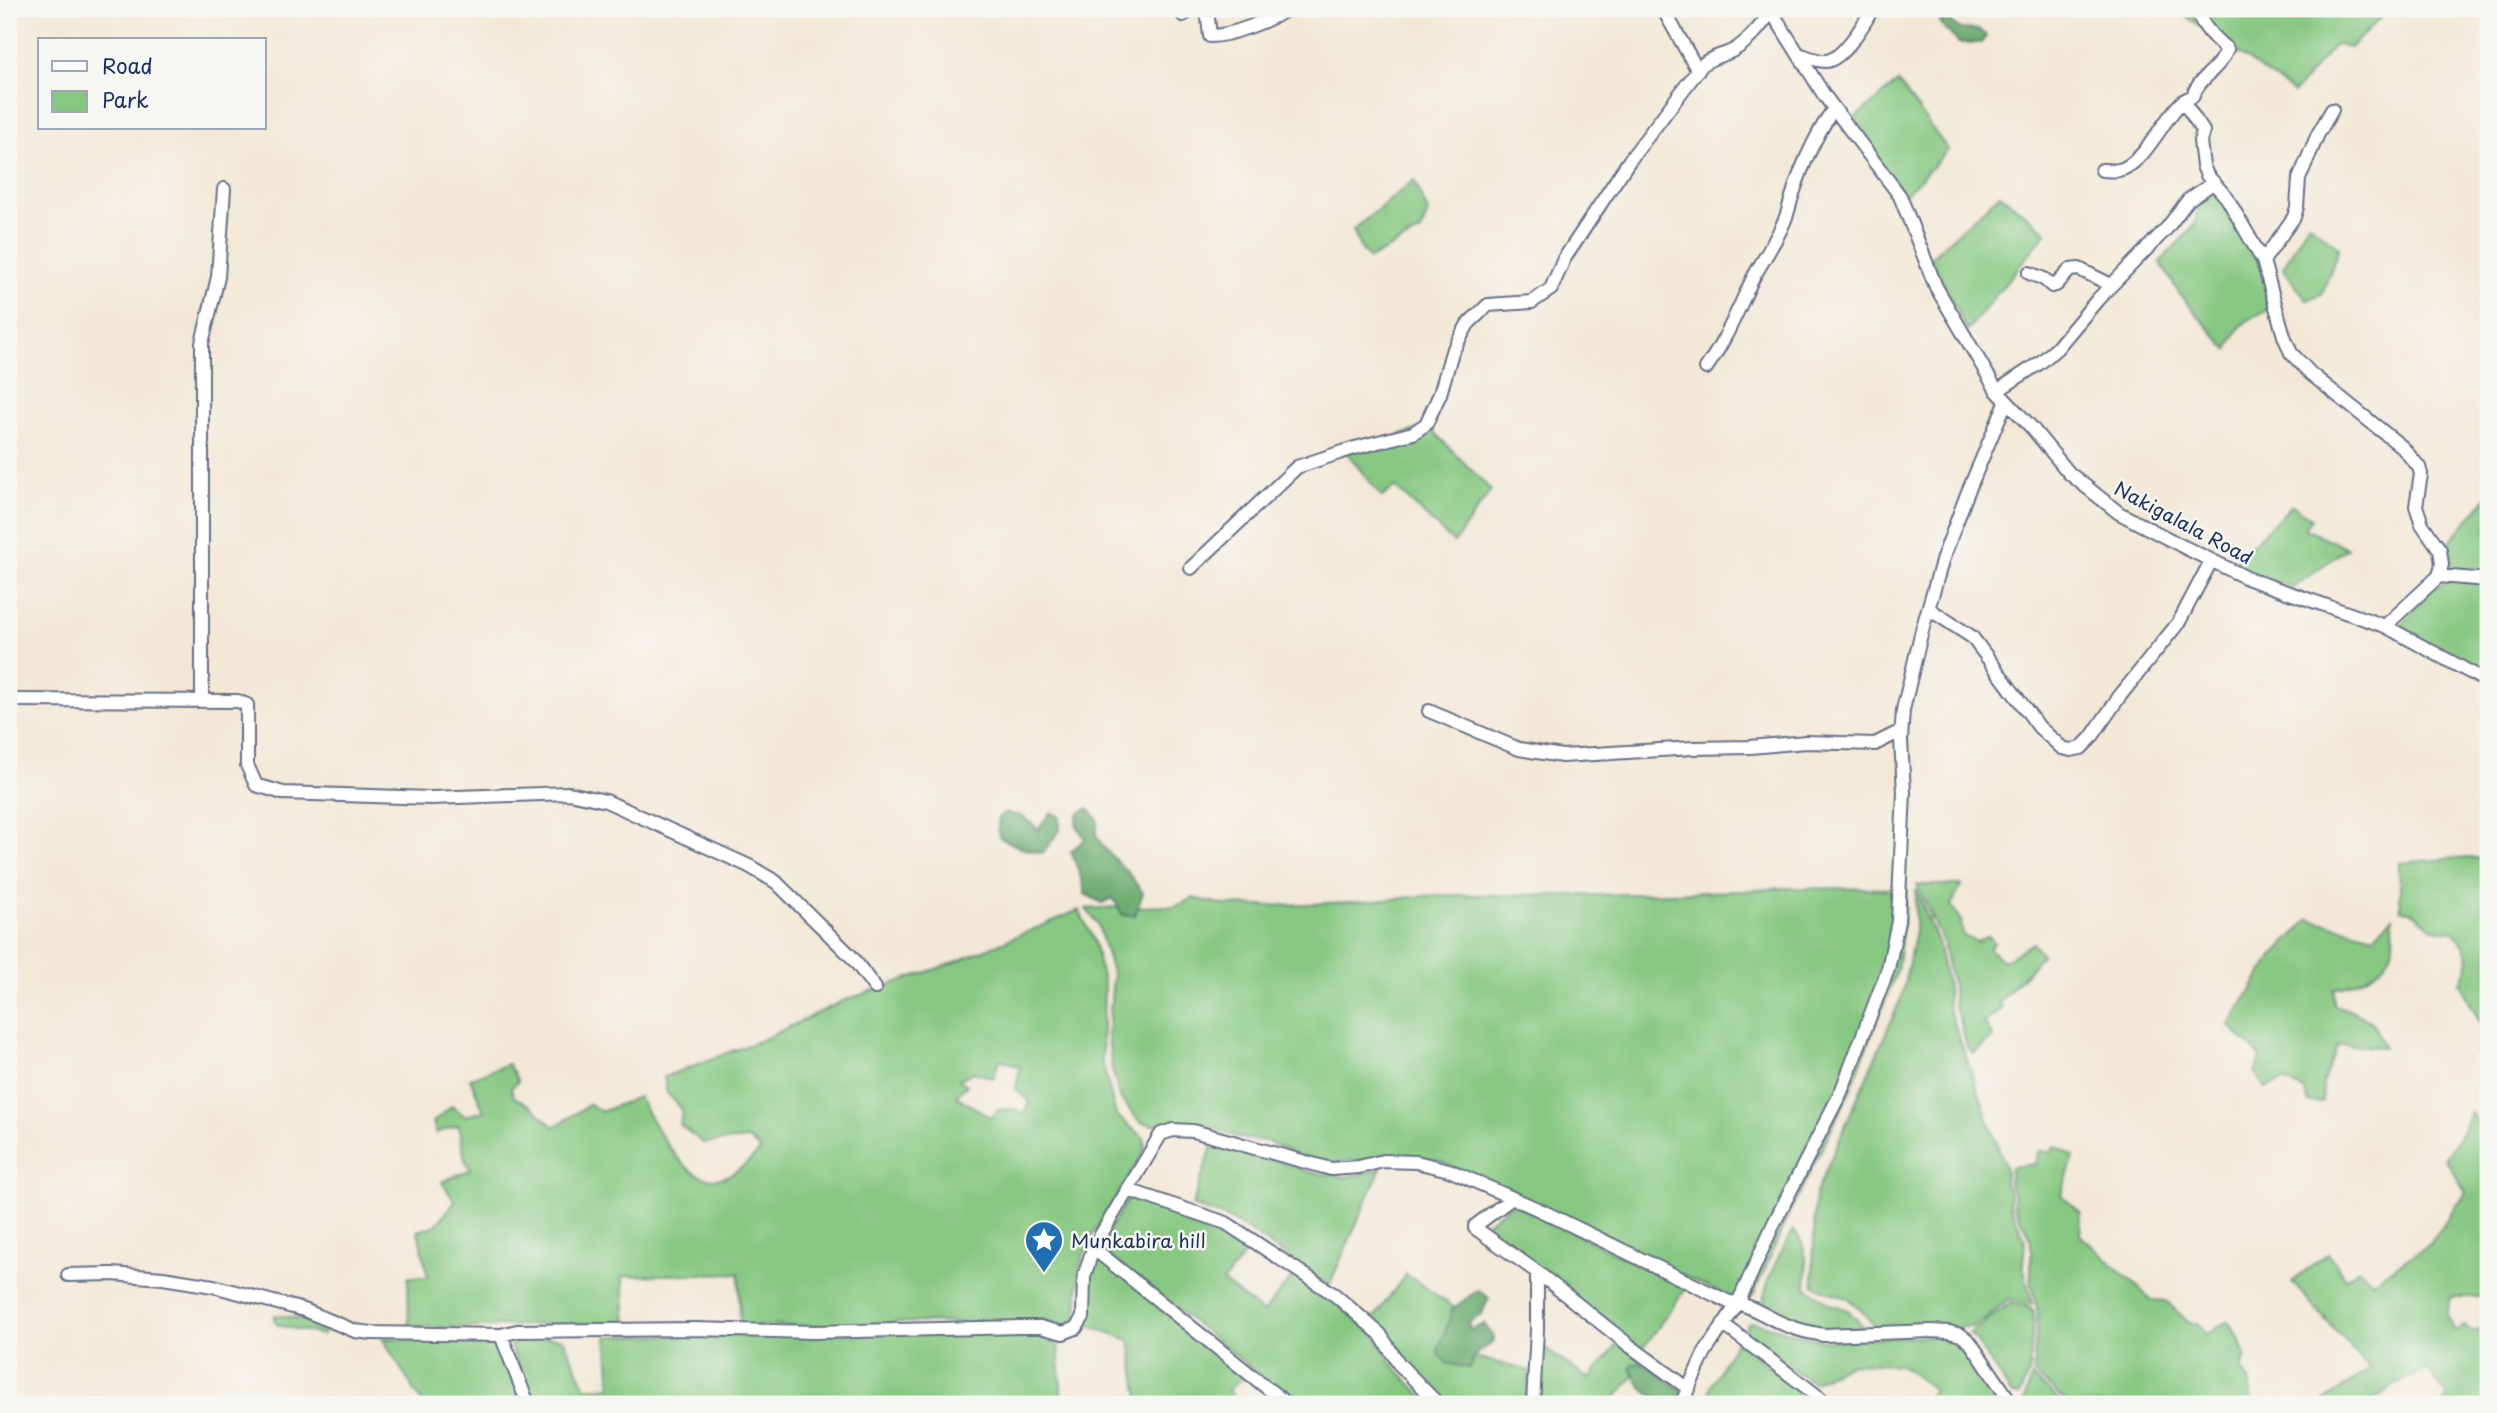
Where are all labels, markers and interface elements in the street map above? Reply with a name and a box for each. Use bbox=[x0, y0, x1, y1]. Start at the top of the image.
legend bbox=[38, 38, 266, 130]
text: Road bbox=[102, 49, 153, 81]
text: Park bbox=[102, 83, 149, 115]
street label: Nakigalala Road bbox=[2110, 474, 2258, 570]
place icon: Munkabira hill bbox=[1023, 1219, 1065, 1274]
place label: Munkabira hill bbox=[1071, 1226, 1206, 1254]

